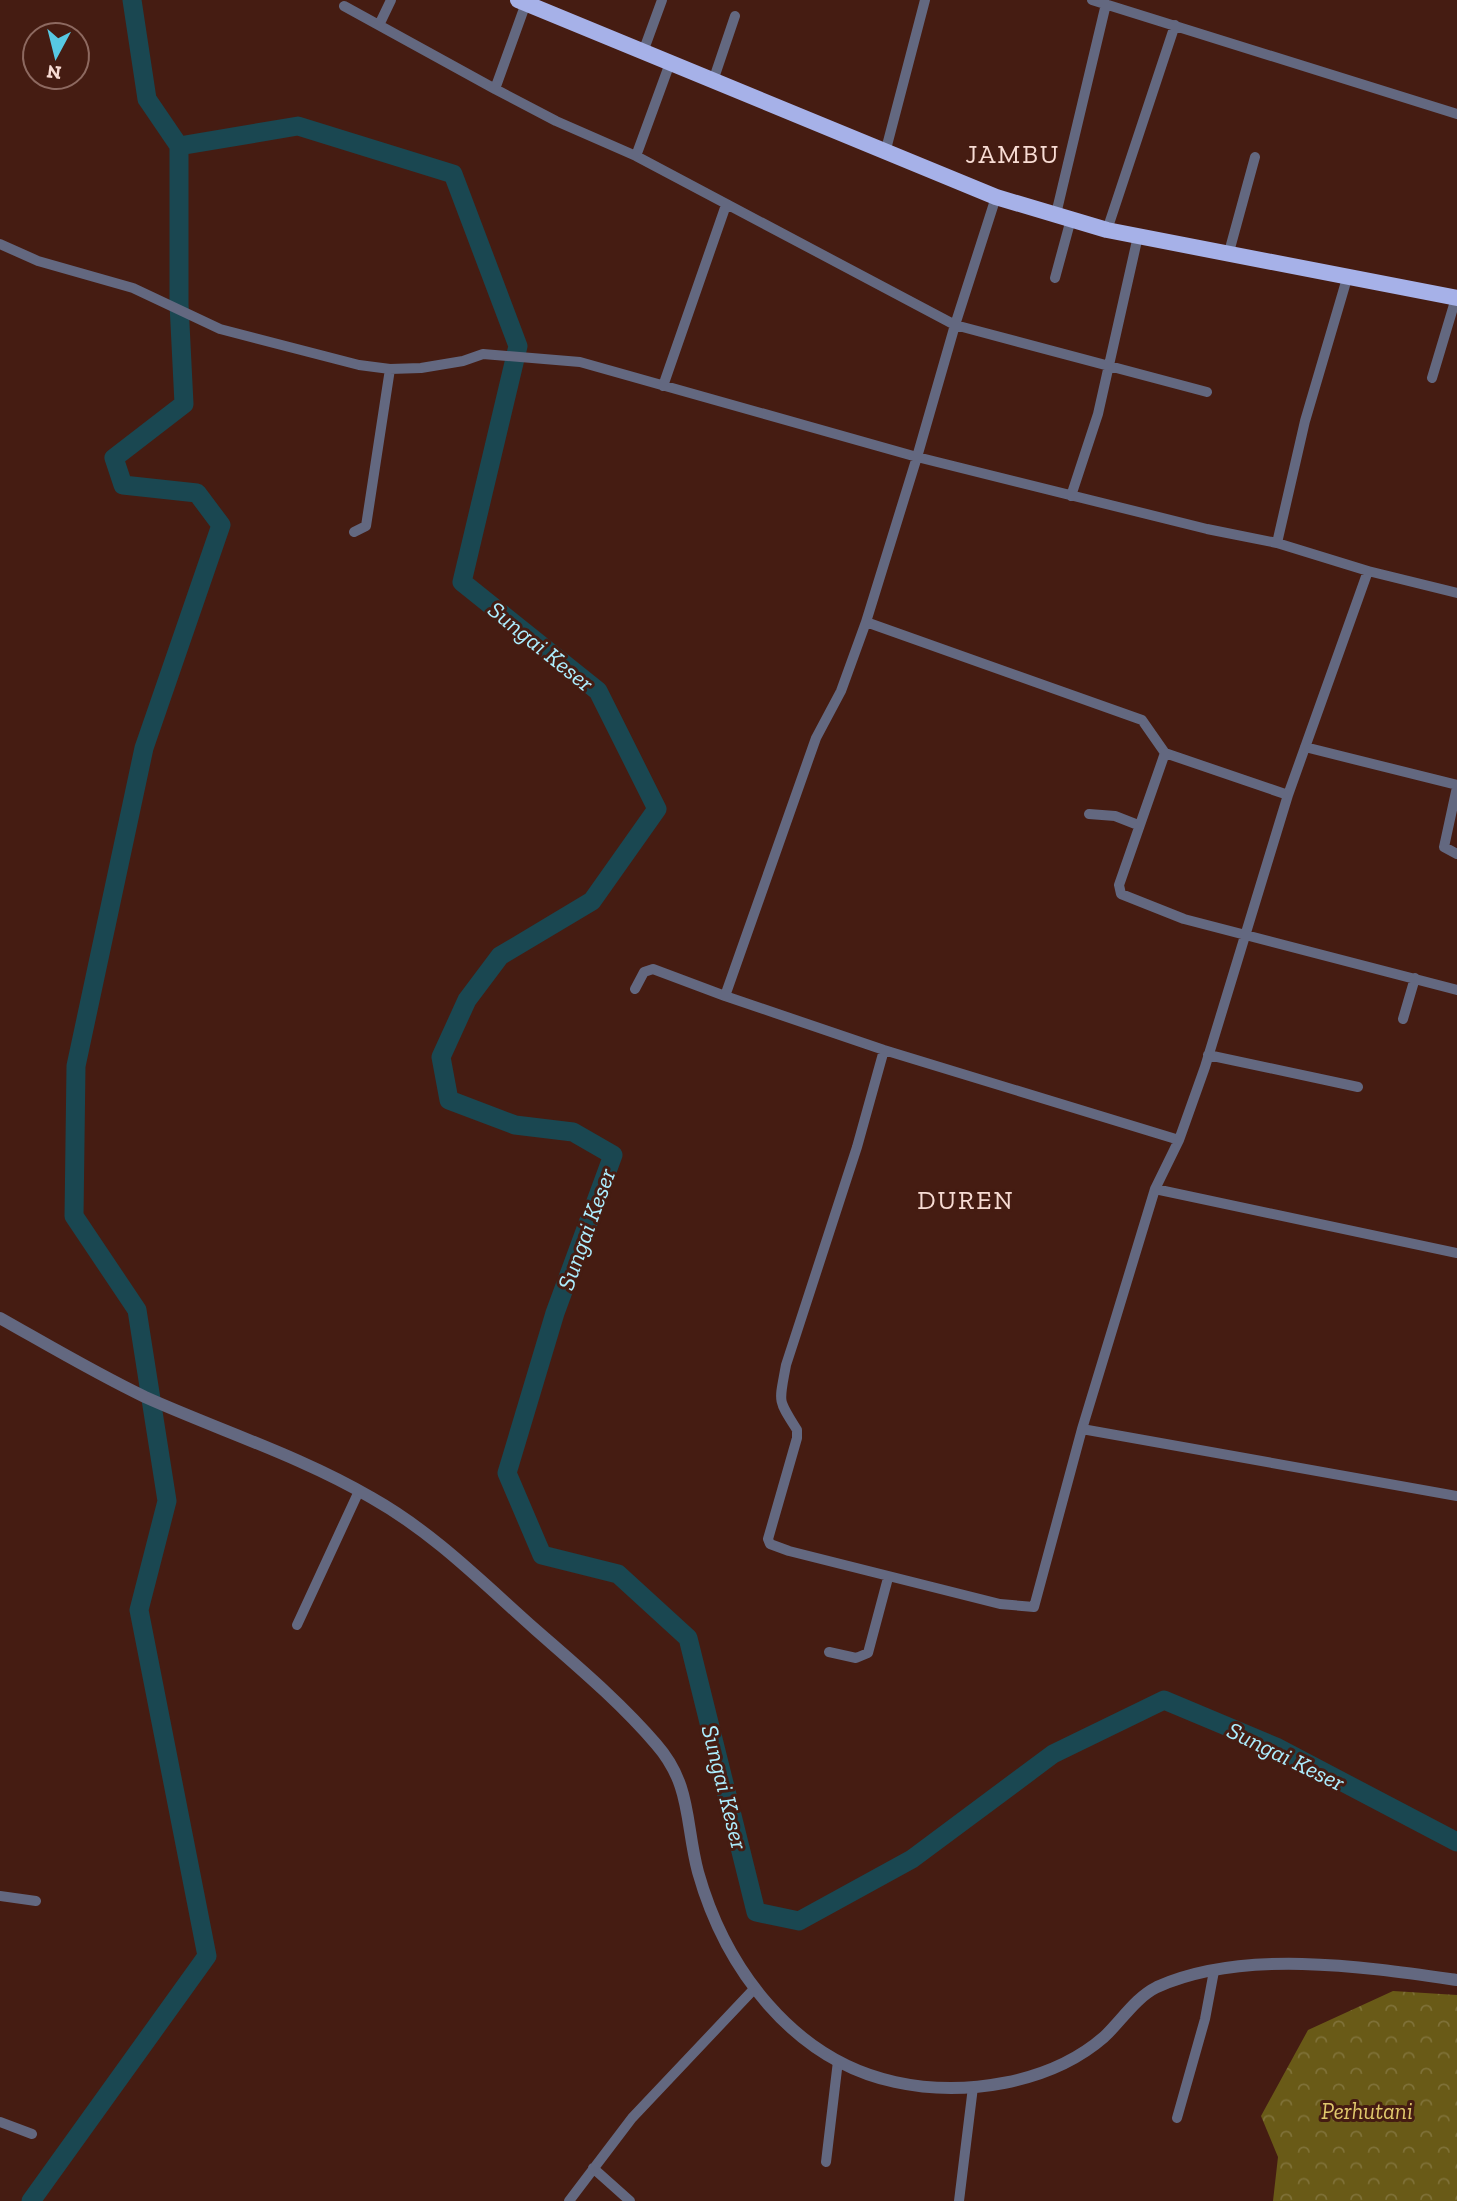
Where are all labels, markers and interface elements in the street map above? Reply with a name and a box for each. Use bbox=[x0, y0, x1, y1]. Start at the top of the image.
north arrow bbox=[21, 21, 91, 91]
text: N bbox=[45, 60, 63, 85]
district label: JAMBU bbox=[966, 138, 1061, 170]
water label: Sungai Keser bbox=[482, 595, 600, 698]
water label: Sungai Keser bbox=[551, 1164, 622, 1294]
district label: DUREN bbox=[917, 1184, 1015, 1216]
water label: Sungai Keser bbox=[1222, 1715, 1350, 1797]
water label: Sungai Keser bbox=[696, 1722, 755, 1853]
park label: Perhutani bbox=[1321, 2097, 1413, 2125]

